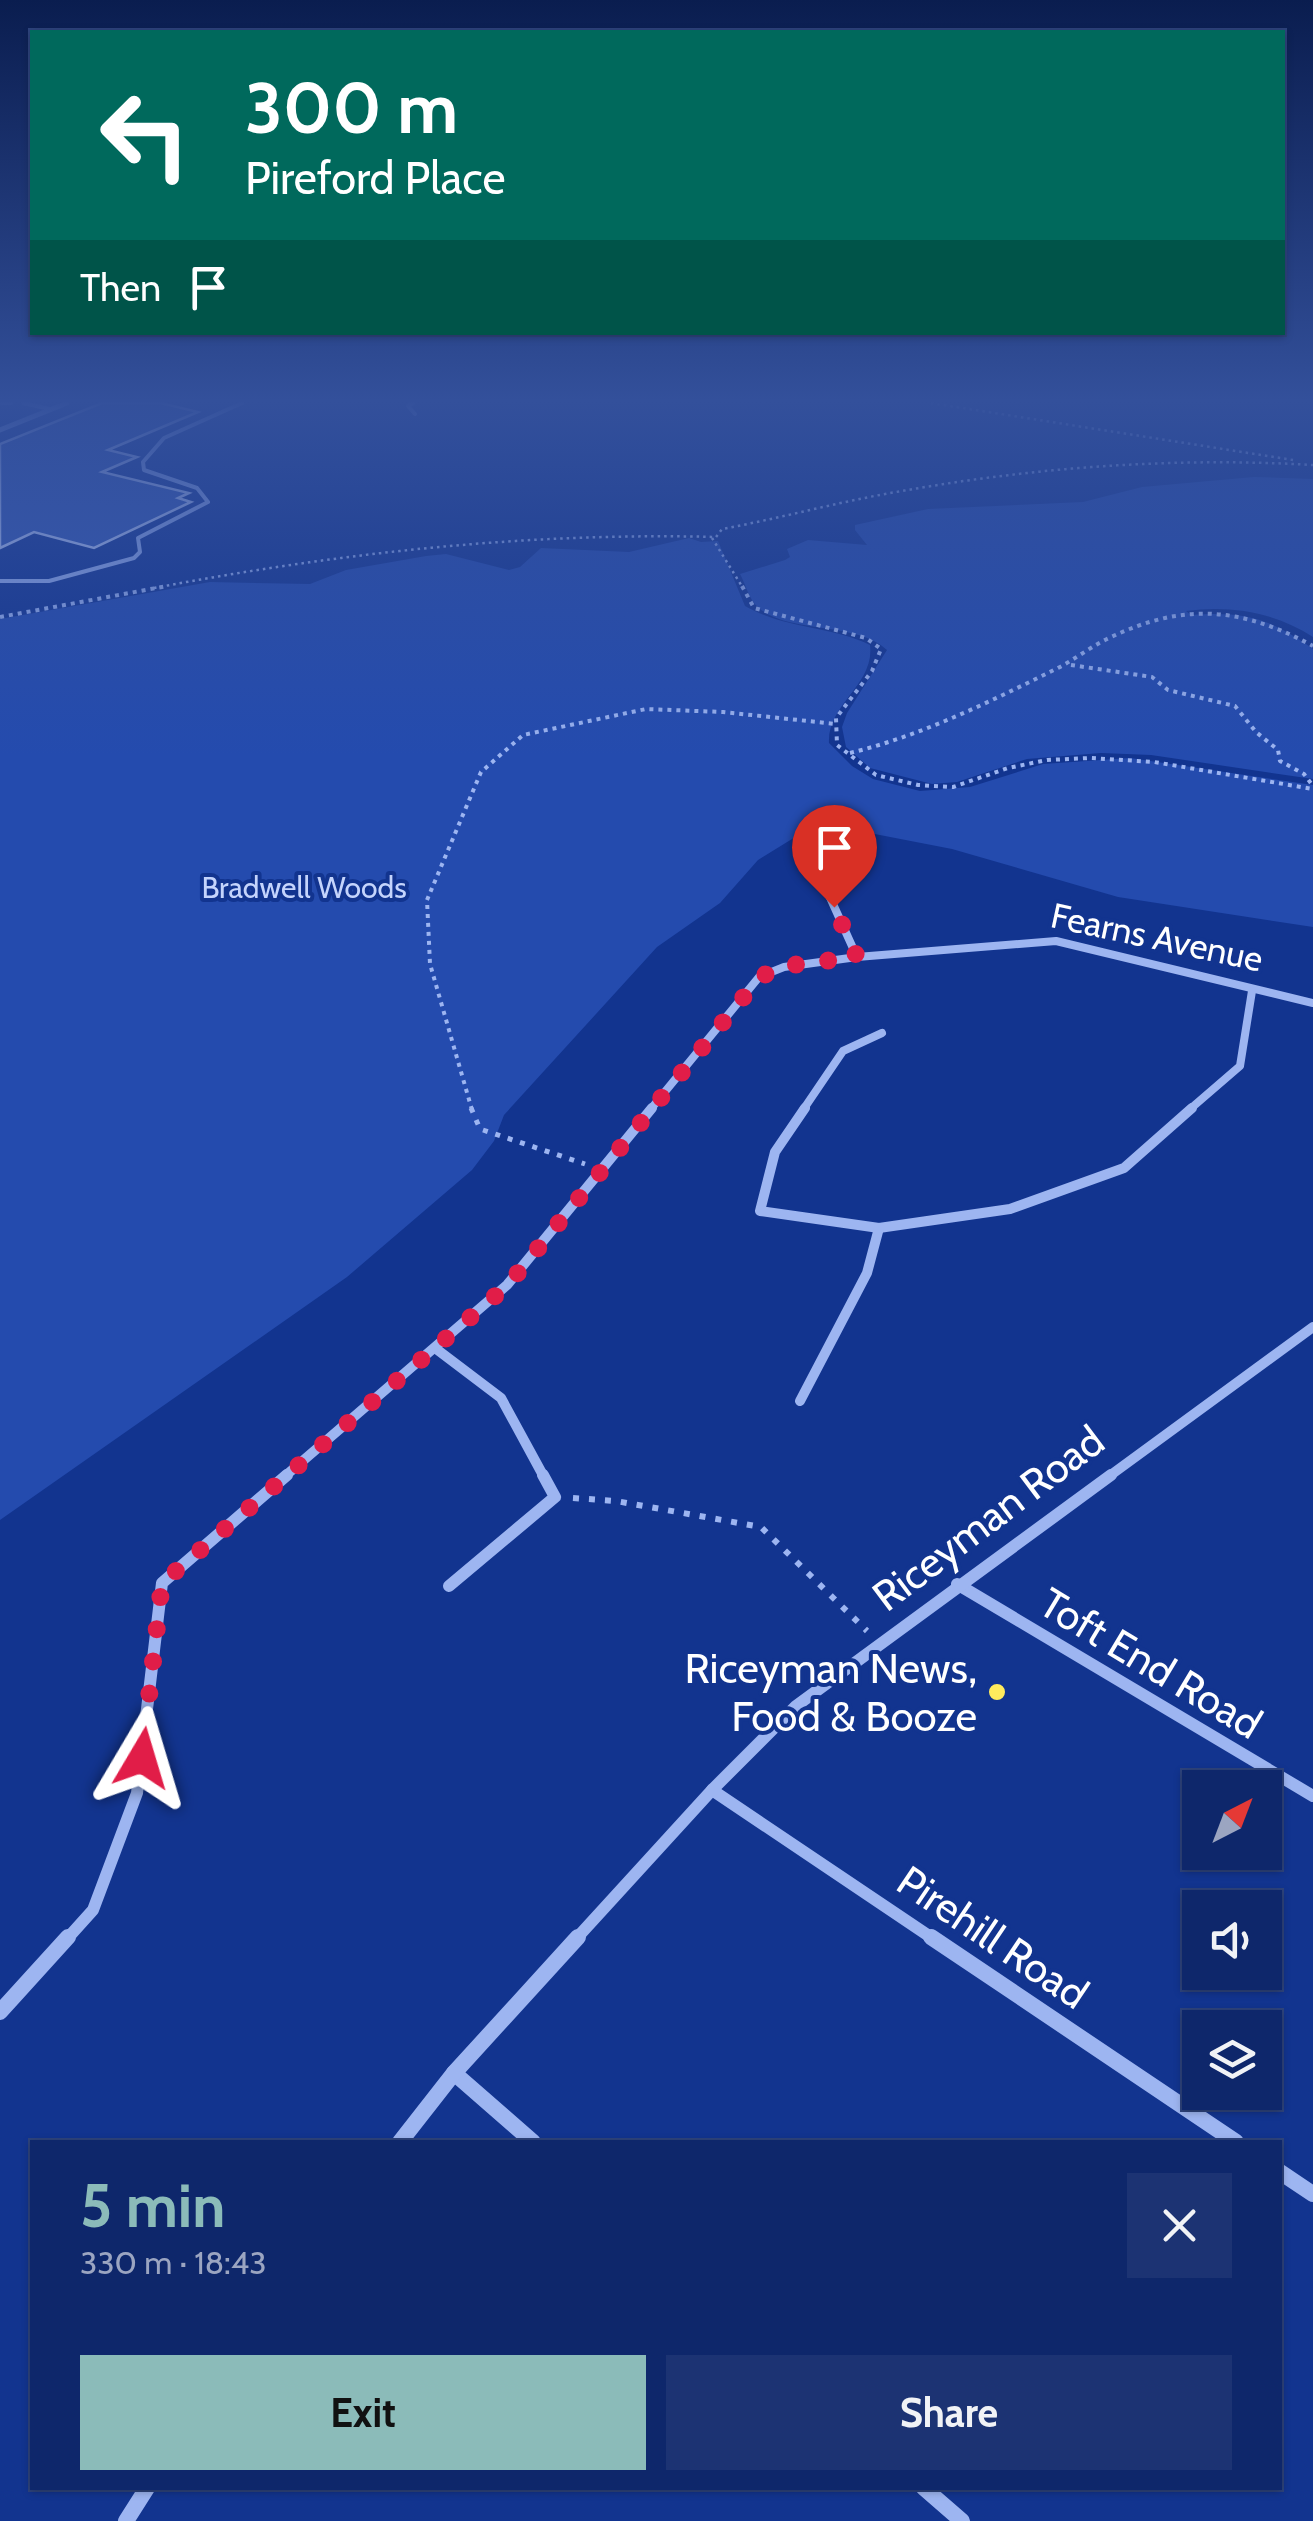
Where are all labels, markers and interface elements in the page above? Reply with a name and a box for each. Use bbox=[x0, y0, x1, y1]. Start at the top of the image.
text: 300 m bbox=[245, 65, 458, 151]
icon: left bbox=[80, 70, 210, 200]
text: Pireford Place bbox=[245, 151, 506, 205]
icon: arrive bbox=[181, 260, 236, 315]
text: Then bbox=[80, 264, 161, 311]
pin bbox=[792, 805, 877, 908]
icon: arrive bbox=[807, 820, 862, 875]
park label: Bradwell Woods bbox=[201, 869, 407, 906]
street label: Fearns Avenue bbox=[1047, 894, 1267, 980]
street label: Riceyman Road bbox=[862, 1414, 1114, 1622]
street label: Toft End Road bbox=[1031, 1576, 1271, 1750]
place label: Riceyman News, Food & Booze bbox=[684, 1642, 977, 1742]
marker: Riceyman News, Food & Booze bbox=[986, 1681, 1008, 1703]
position arrow bbox=[90, 1706, 194, 1810]
north arrow bbox=[1182, 1770, 1282, 1870]
map controls bbox=[1182, 1770, 1282, 2110]
street label: Pirehill Road bbox=[888, 1854, 1098, 2020]
button: sound bbox=[1182, 1890, 1282, 1990]
button: layers bbox=[1182, 2010, 1282, 2110]
text: 5 min bbox=[80, 2169, 225, 2242]
button: close bbox=[1127, 2173, 1232, 2278]
text: 330 m · 18:43 bbox=[80, 2243, 267, 2282]
button: Exit bbox=[80, 2355, 646, 2470]
button: Share bbox=[666, 2355, 1232, 2470]

